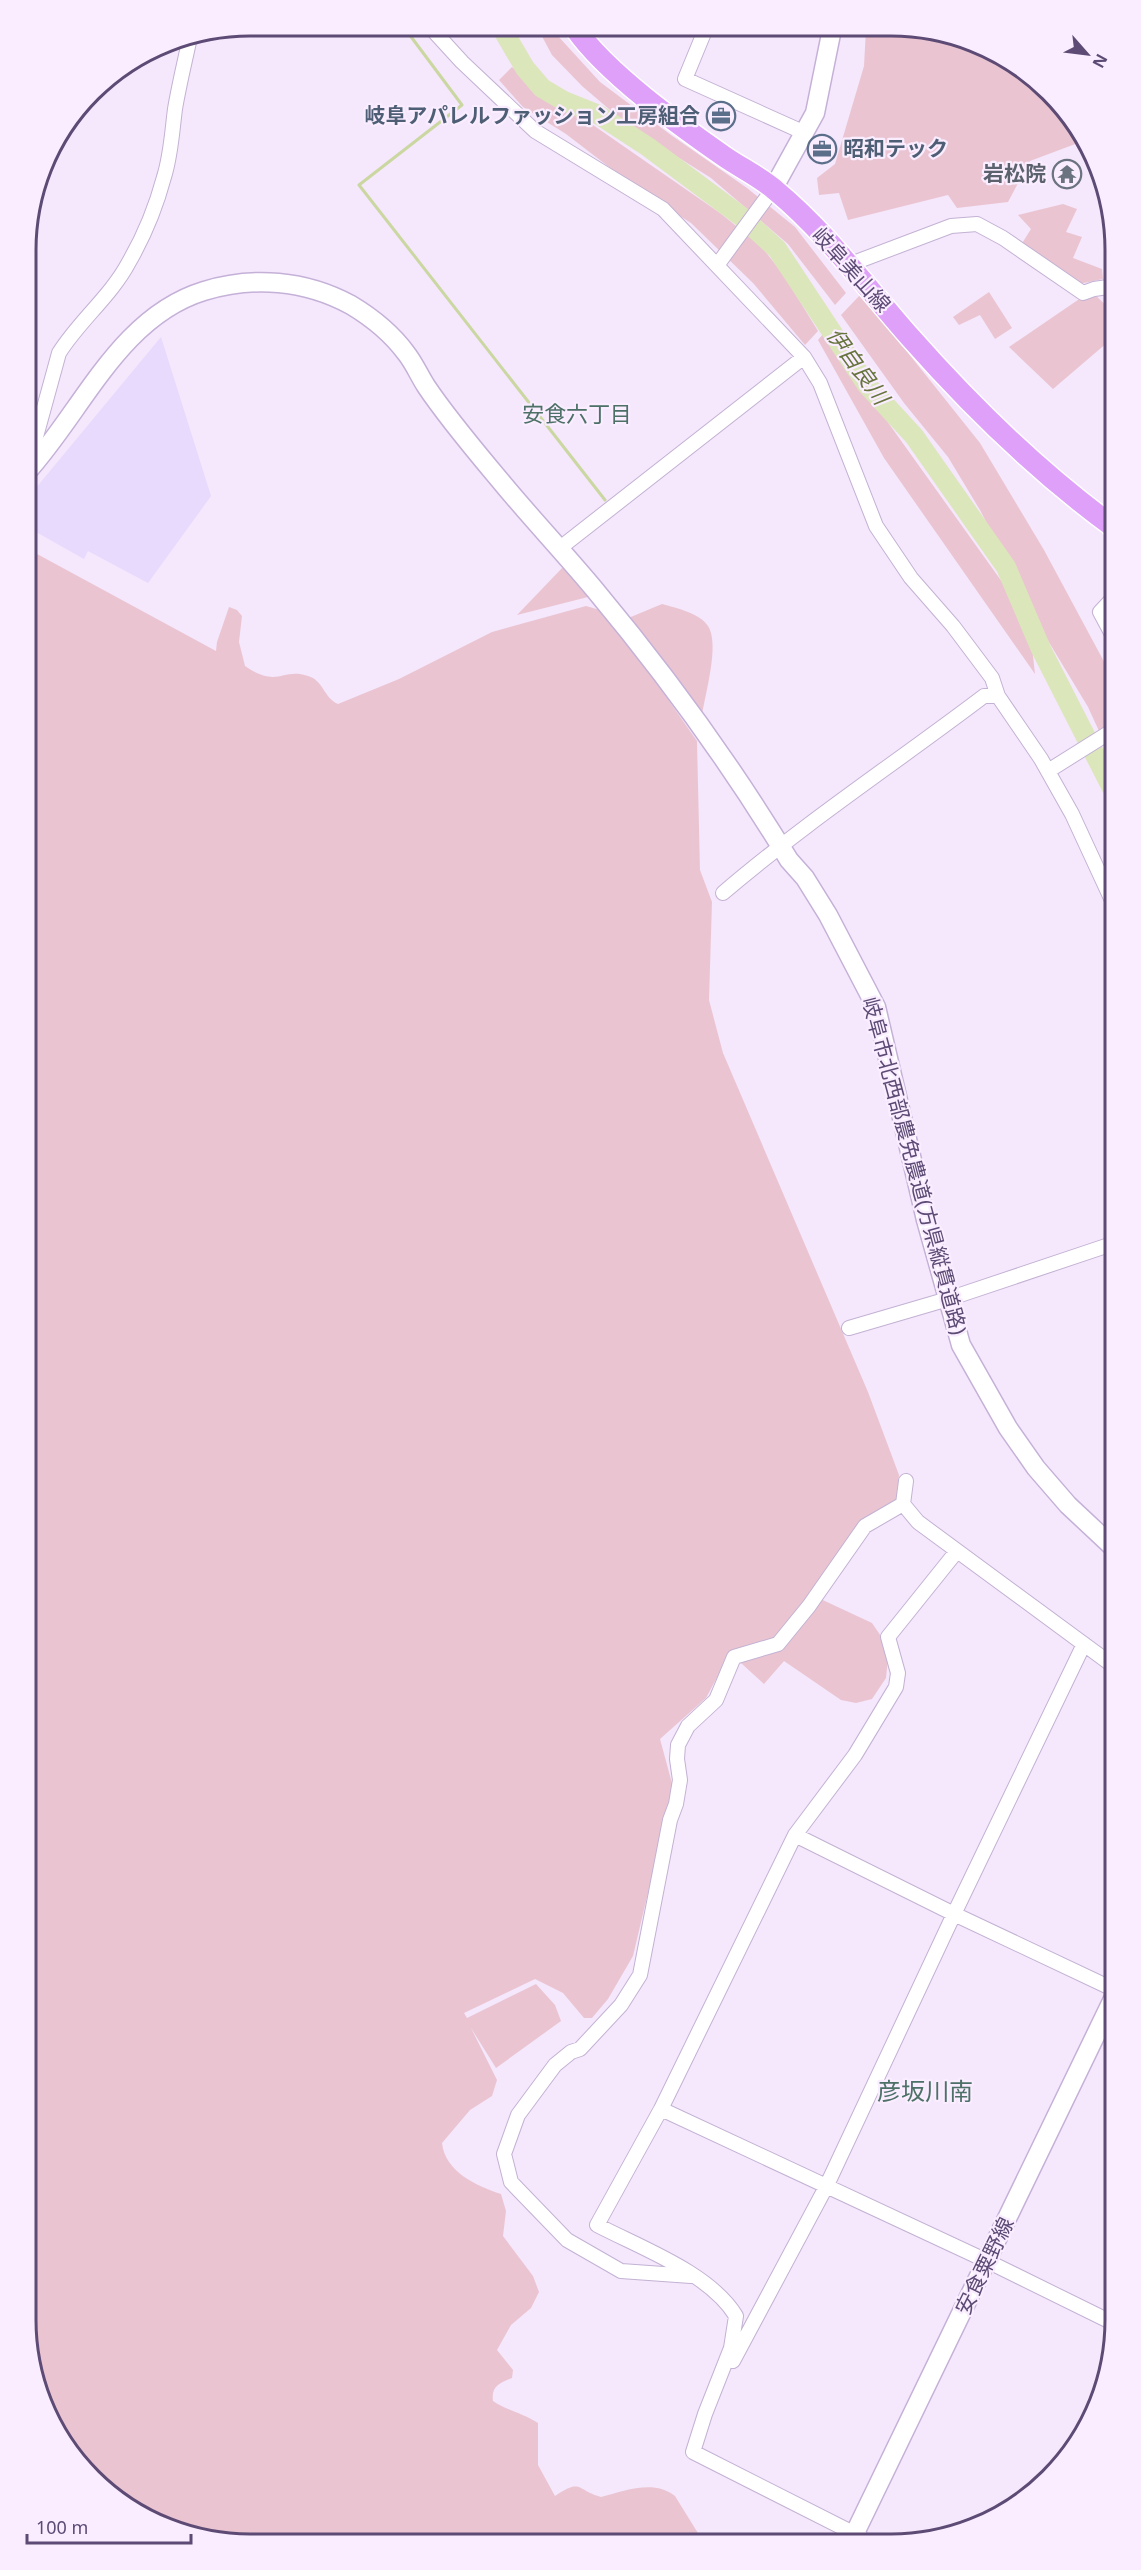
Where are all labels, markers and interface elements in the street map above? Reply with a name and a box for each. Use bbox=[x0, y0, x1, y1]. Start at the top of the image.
north arrow bbox=[1057, 24, 1117, 84]
text: N bbox=[1087, 50, 1113, 72]
office icon: 岐阜アパレルファッション工房組合 bbox=[705, 100, 737, 132]
place label: 岐阜アパレルファッション工房組合 bbox=[364, 101, 700, 129]
office icon: 昭和テック bbox=[806, 133, 838, 165]
place label: 昭和テック bbox=[843, 134, 948, 162]
temple icon: 岩松院 bbox=[1051, 158, 1083, 190]
place label: 岩松院 bbox=[983, 159, 1046, 187]
street label: 岐阜美山線 bbox=[806, 221, 897, 318]
water label: 伊自良川 bbox=[821, 321, 898, 411]
district label: 安食六丁目 bbox=[522, 398, 632, 428]
street label: 岐阜市北西部農免農道(方県縦貫道路) bbox=[856, 994, 974, 1338]
district label: 彦坂川南 bbox=[877, 2074, 973, 2107]
street label: 安食粟野線 bbox=[949, 2212, 1020, 2319]
scale bar bbox=[27, 2507, 190, 2545]
text: 100 m bbox=[36, 2515, 88, 2539]

